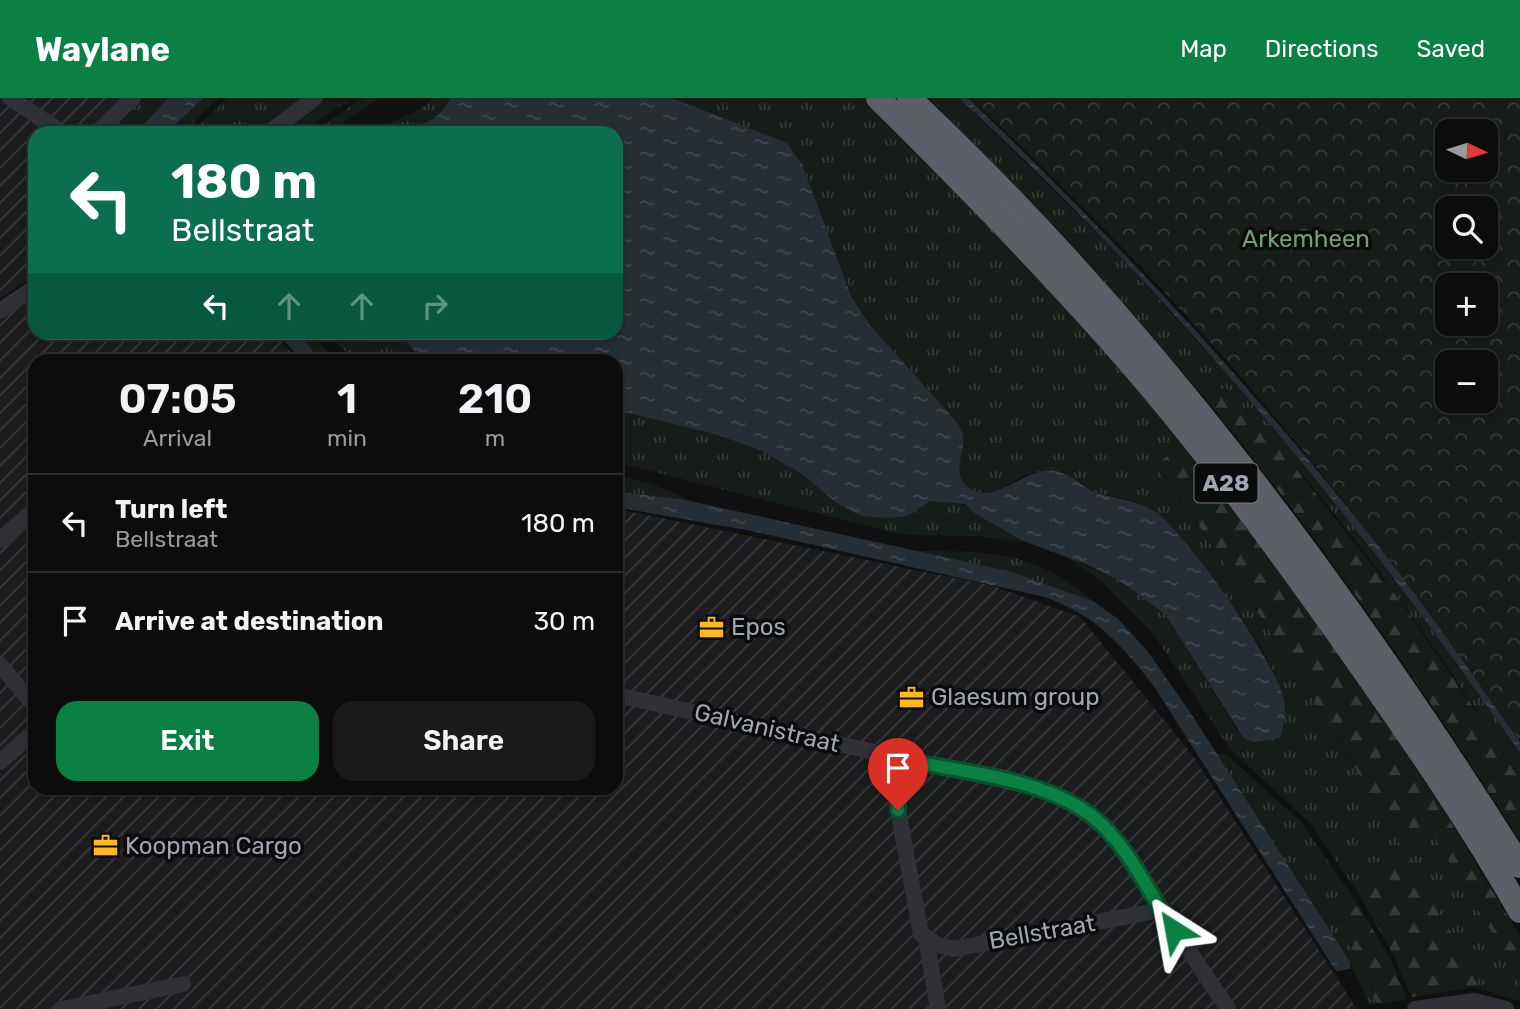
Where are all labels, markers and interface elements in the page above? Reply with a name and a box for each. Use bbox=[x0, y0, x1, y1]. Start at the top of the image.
text: Waylane bbox=[35, 30, 170, 69]
text: Map bbox=[1180, 35, 1227, 63]
text: Directions bbox=[1265, 35, 1378, 63]
text: Saved bbox=[1416, 35, 1485, 63]
north arrow bbox=[1435, 119, 1498, 182]
map controls bbox=[1435, 119, 1498, 413]
text: 180 m bbox=[171, 152, 317, 210]
icon: left bbox=[56, 154, 147, 245]
button: search bbox=[1435, 196, 1498, 259]
text: Bellstraat bbox=[171, 211, 314, 249]
park label: Arkemheen bbox=[1242, 225, 1370, 253]
button: + bbox=[1435, 273, 1498, 336]
icon: left bbox=[197, 287, 235, 325]
icon: ahead bbox=[270, 287, 308, 325]
icon: ahead bbox=[343, 287, 381, 325]
icon: right bbox=[416, 287, 454, 325]
button: − bbox=[1435, 350, 1498, 413]
text: 07:05 bbox=[119, 374, 237, 424]
text: 1 bbox=[337, 374, 357, 424]
text: 210 bbox=[458, 374, 532, 424]
text: Arrival bbox=[143, 424, 212, 452]
text: min bbox=[327, 424, 367, 452]
text: m bbox=[485, 424, 505, 452]
road number: A28 bbox=[1194, 464, 1258, 502]
text: Turn left bbox=[115, 494, 227, 525]
icon: left bbox=[56, 504, 94, 542]
text: 180 m bbox=[521, 508, 595, 539]
text: Bellstraat bbox=[115, 525, 218, 553]
icon: arrive bbox=[56, 602, 94, 640]
text: Arrive at destination bbox=[115, 606, 383, 637]
text: 30 m bbox=[533, 606, 595, 637]
office icon: Epos bbox=[697, 613, 725, 641]
place label: Epos bbox=[731, 613, 786, 641]
office icon: Glaesum group bbox=[897, 683, 925, 711]
place label: Glaesum group bbox=[931, 683, 1100, 711]
street label: Galvanistraat bbox=[692, 698, 842, 758]
button: Exit bbox=[56, 701, 319, 781]
button: Share bbox=[333, 701, 595, 781]
pin bbox=[868, 738, 928, 810]
icon: arrive bbox=[879, 749, 917, 787]
office icon: Koopman Cargo bbox=[91, 832, 119, 860]
place label: Koopman Cargo bbox=[125, 832, 302, 860]
position arrow bbox=[1137, 893, 1211, 967]
street label: Bellstraat bbox=[987, 909, 1097, 955]

